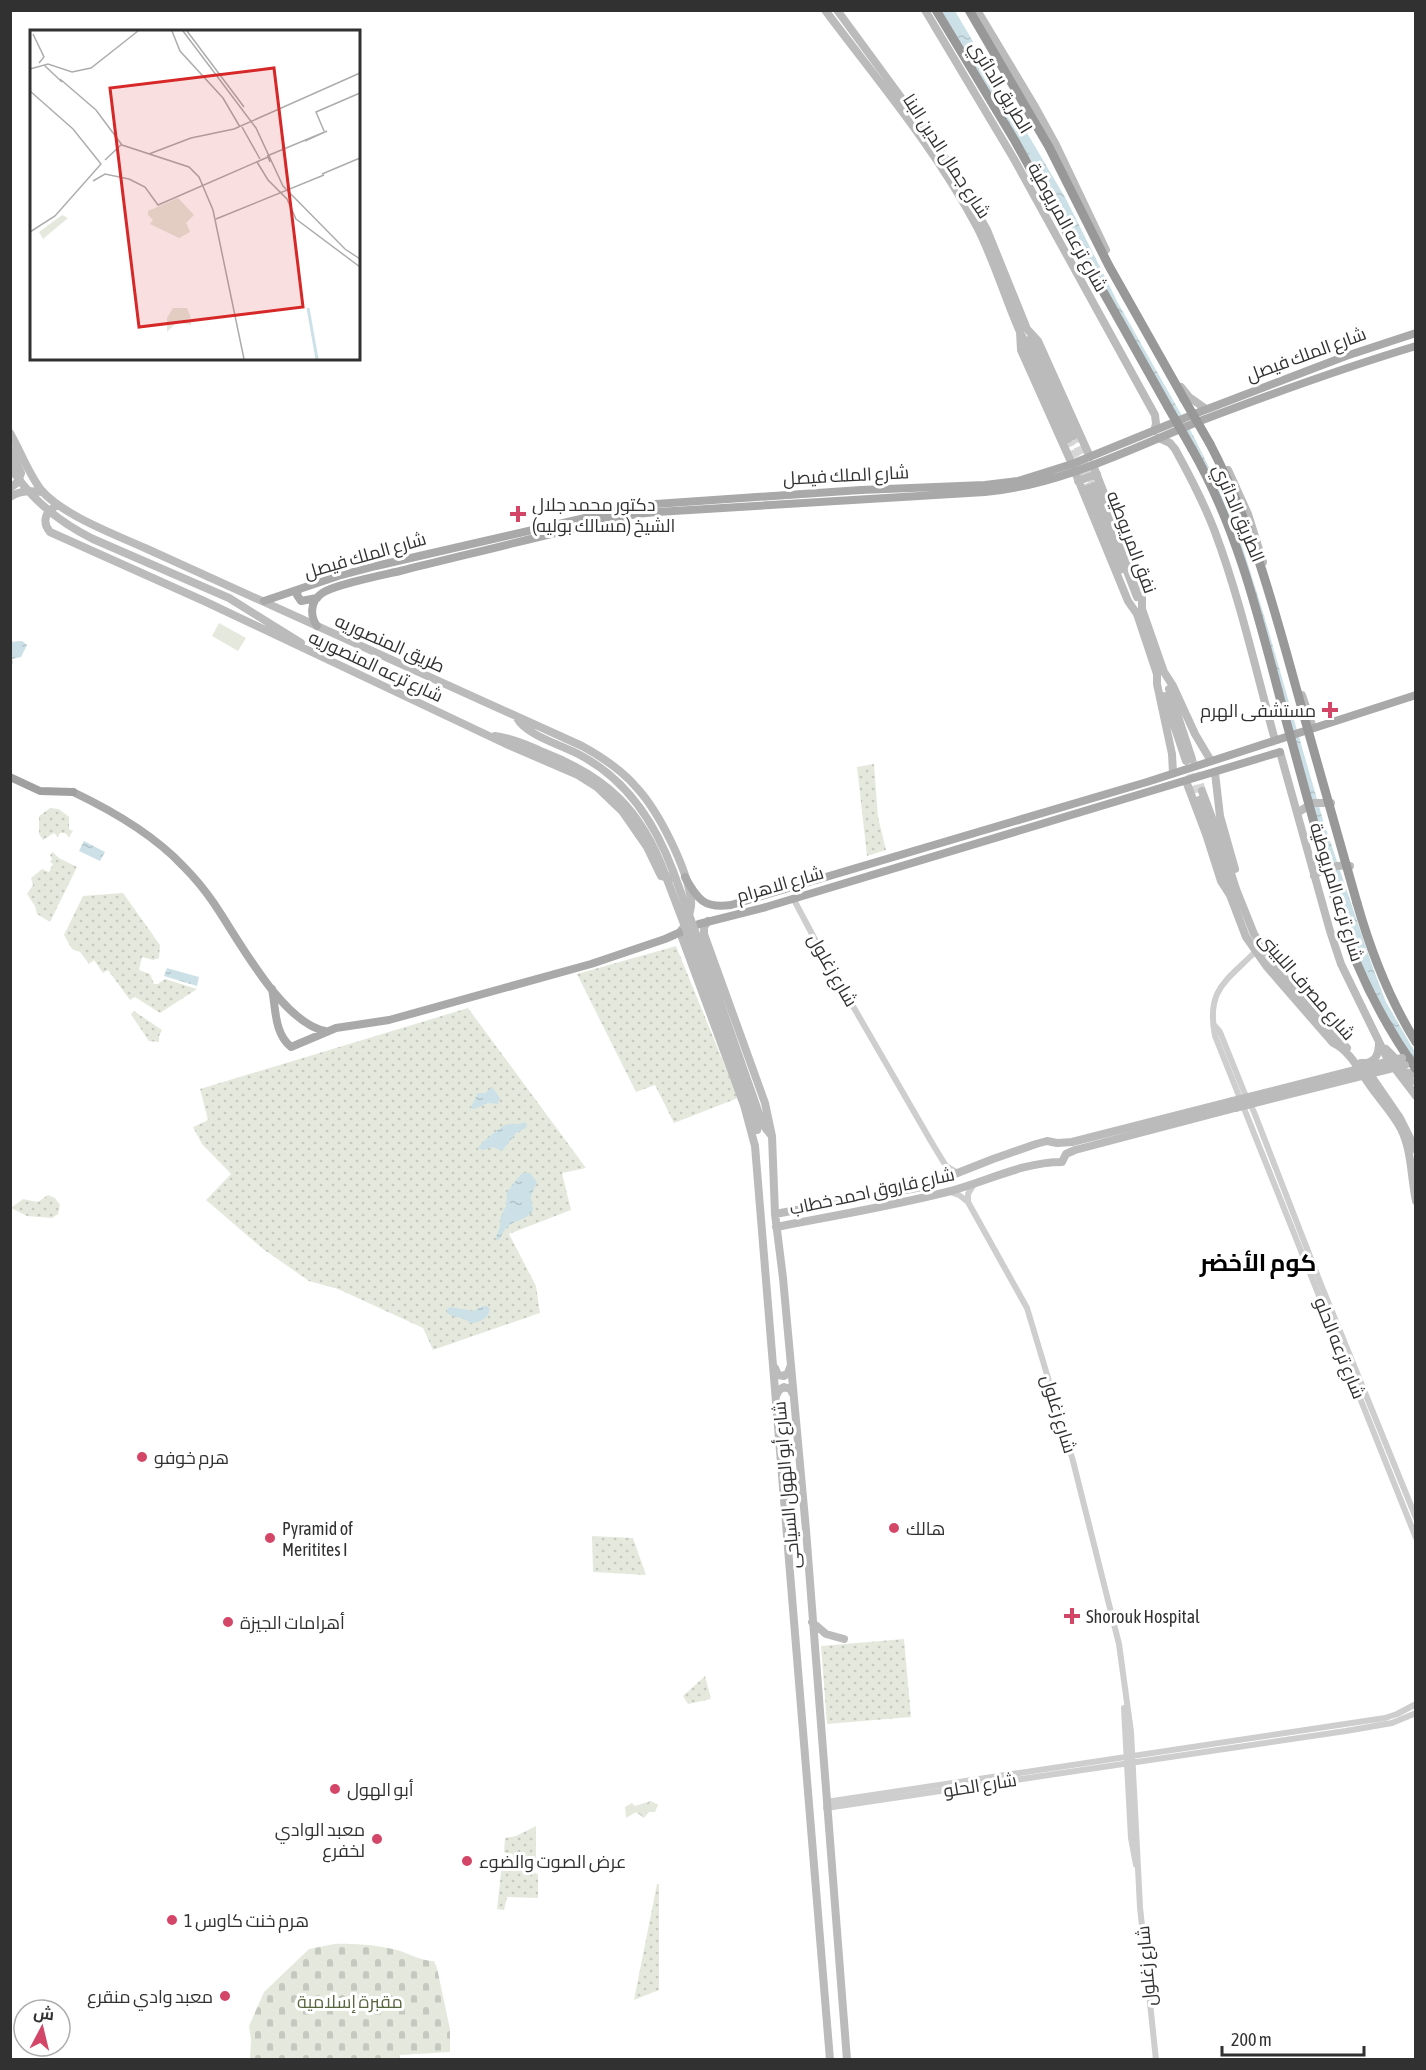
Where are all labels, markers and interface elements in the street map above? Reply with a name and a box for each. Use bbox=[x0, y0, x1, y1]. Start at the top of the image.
inset map bbox=[30, 30, 360, 360]
street label: الطريق الدائري bbox=[962, 37, 1037, 139]
street label: شارع جمال الدين البنا bbox=[897, 90, 995, 223]
street label: شارع ترعه المريوطية bbox=[1022, 159, 1112, 296]
street label: شارع الملك فيصل bbox=[1243, 323, 1370, 387]
street label: شارع الملك فيصل bbox=[782, 461, 910, 491]
street label: الطريق الدائري bbox=[1205, 461, 1269, 567]
street label: نفق المريوطيه bbox=[1101, 488, 1161, 597]
place label: دكتور محمد جلال الشيخ (مسالك بوليه) bbox=[532, 494, 675, 538]
marker: دكتور محمد جلال الشيخ (مسالك بوليه) bbox=[509, 505, 527, 523]
street label: شارع الملك فيصل bbox=[301, 528, 429, 584]
street label: طريق المنصوريه bbox=[331, 609, 448, 678]
street label: شارع ترعه المنصوريه bbox=[305, 626, 446, 708]
place label: مستشفى الهرم bbox=[1200, 700, 1316, 723]
marker: مستشفى الهرم bbox=[1321, 701, 1339, 719]
street label: شارع ترعه المريوطية bbox=[1304, 820, 1368, 965]
street label: شارع الاهرام bbox=[734, 862, 827, 908]
street label: شارع مصرف اللبينى bbox=[1253, 928, 1360, 1046]
street label: شارع زغلول bbox=[802, 930, 862, 1011]
street label: شارع فاروق احمد خطاب bbox=[788, 1163, 957, 1221]
district label: كوم الأخضر bbox=[1199, 1249, 1316, 1279]
street label: شارع ترعه الحلو bbox=[1308, 1294, 1370, 1403]
street label: شارع زغلول bbox=[1035, 1372, 1081, 1456]
street label: شارع أبو الهول السياحى bbox=[768, 1400, 806, 1570]
place label: هرم خوفو bbox=[154, 1447, 229, 1470]
marker: هرم خوفو bbox=[135, 1450, 149, 1464]
place label: Pyramid of Meritites I bbox=[282, 1518, 353, 1560]
place label: هالك bbox=[906, 1518, 945, 1539]
marker: هالك bbox=[887, 1521, 901, 1535]
marker: Pyramid of Meritites I bbox=[263, 1531, 277, 1545]
place label: Shorouk Hospital bbox=[1086, 1606, 1200, 1627]
marker: Shorouk Hospital bbox=[1063, 1607, 1081, 1625]
place label: أهرامات الجيزة bbox=[240, 1612, 345, 1634]
marker: أهرامات الجيزة bbox=[221, 1615, 235, 1629]
street label: شارع الحلو bbox=[942, 1769, 1018, 1803]
place label: أبو الهول bbox=[347, 1779, 414, 1801]
marker: أبو الهول bbox=[328, 1782, 342, 1796]
place label: معبد الوادي لخفرع bbox=[275, 1819, 365, 1863]
marker: معبد الوادي لخفرع bbox=[370, 1832, 384, 1846]
place label: عرض الصوت والضوء bbox=[479, 1851, 626, 1873]
marker: عرض الصوت والضوء bbox=[460, 1854, 474, 1868]
place label: هرم خنت كاوس 1 bbox=[184, 1910, 309, 1933]
marker: هرم خنت كاوس 1 bbox=[165, 1913, 179, 1927]
street label: شارع زغلول bbox=[1132, 1925, 1162, 2007]
place label: معبد وادي منقرع bbox=[87, 1986, 213, 2011]
marker: معبد وادي منقرع bbox=[218, 1989, 232, 2003]
park label: مقبرة إسلامية bbox=[297, 1991, 403, 2013]
north arrow bbox=[12, 1998, 72, 2058]
text: ش bbox=[32, 2003, 55, 2024]
scale bar bbox=[1222, 2019, 1364, 2057]
text: 200 m bbox=[1231, 2029, 1272, 2050]

